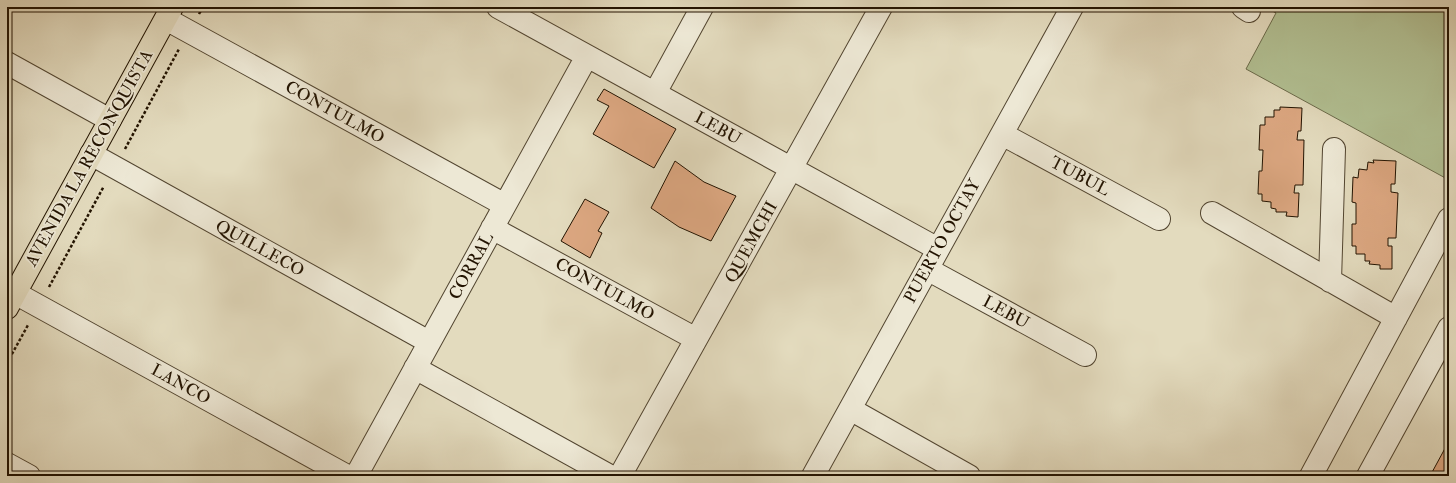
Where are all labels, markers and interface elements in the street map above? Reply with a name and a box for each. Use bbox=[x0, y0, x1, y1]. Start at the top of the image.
street label: AVENIDA LA RECONQUISTA bbox=[20, 46, 157, 271]
street label: CONTULMO bbox=[282, 76, 388, 148]
street label: LEBU bbox=[691, 107, 745, 149]
street label: TUBUL bbox=[1047, 152, 1114, 201]
street label: PUERTO OCTAY bbox=[899, 175, 985, 307]
street label: QUEMCHI bbox=[720, 197, 782, 287]
street label: QUILLECO bbox=[212, 215, 308, 281]
street label: CORRAL bbox=[444, 228, 498, 303]
street label: CONTULMO bbox=[552, 253, 658, 325]
street label: LEBU bbox=[979, 291, 1033, 333]
street label: LANCO bbox=[148, 359, 214, 409]

